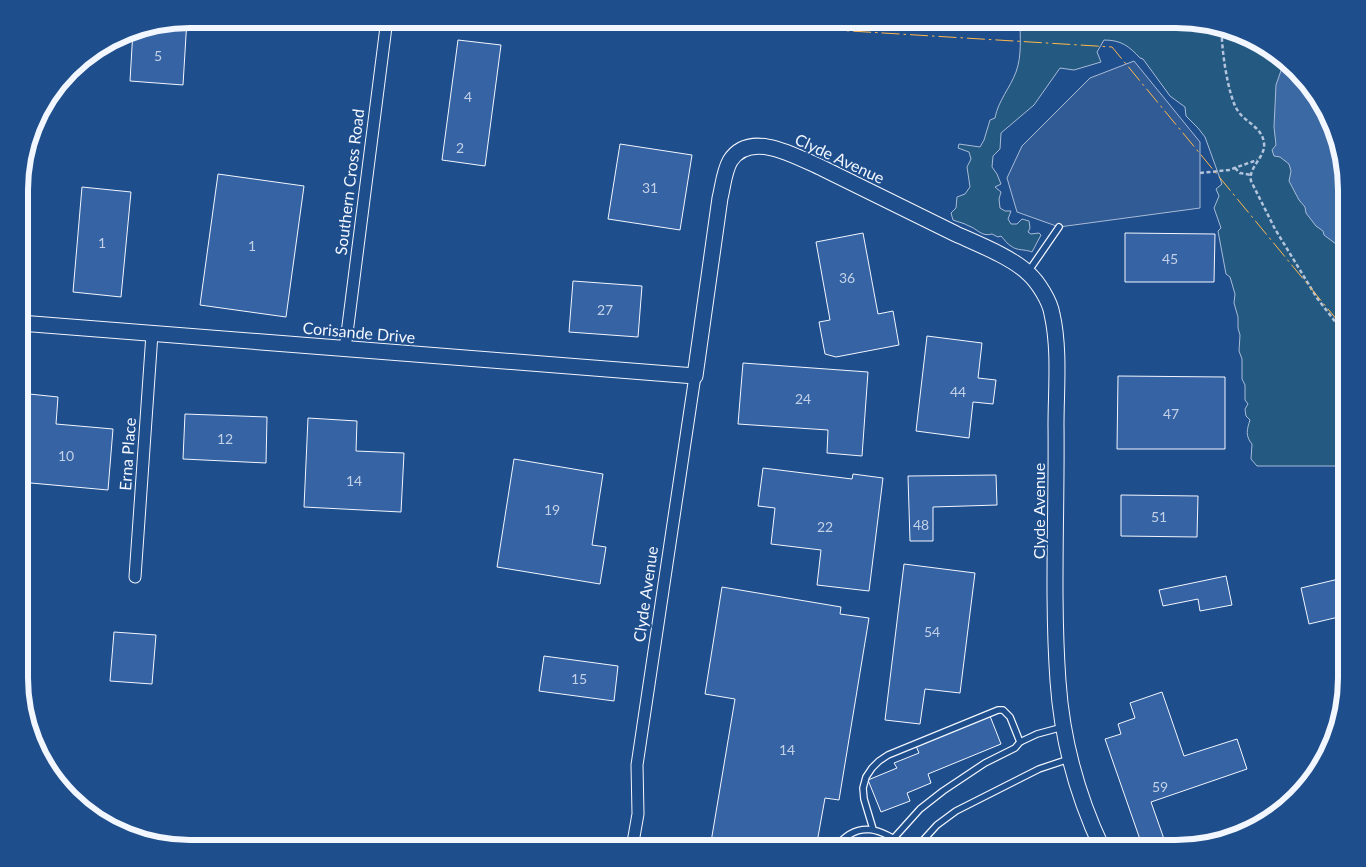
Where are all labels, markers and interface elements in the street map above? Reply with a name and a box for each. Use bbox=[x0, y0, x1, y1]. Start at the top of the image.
house number: 5 bbox=[154, 47, 162, 64]
house number: 4 bbox=[464, 88, 472, 105]
street label: Southern Cross Road bbox=[331, 108, 367, 256]
street label: Clyde Avenue bbox=[792, 129, 888, 187]
house number: 2 bbox=[456, 139, 464, 156]
house number: 31 bbox=[642, 179, 658, 196]
house number: 1 bbox=[98, 234, 106, 251]
house number: 1 bbox=[248, 237, 256, 254]
house number: 45 bbox=[1162, 250, 1178, 267]
house number: 36 bbox=[839, 269, 855, 286]
house number: 27 bbox=[597, 301, 613, 318]
street label: Corisande Drive bbox=[302, 318, 416, 346]
house number: 44 bbox=[950, 383, 966, 400]
house number: 24 bbox=[795, 390, 811, 407]
house number: 47 bbox=[1163, 405, 1179, 422]
street label: Erna Place bbox=[115, 417, 139, 491]
house number: 12 bbox=[217, 430, 233, 447]
house number: 10 bbox=[58, 447, 74, 464]
street label: Clyde Avenue bbox=[1029, 463, 1048, 559]
house number: 14 bbox=[346, 472, 362, 489]
house number: 19 bbox=[544, 501, 560, 518]
house number: 51 bbox=[1151, 508, 1167, 525]
house number: 48 bbox=[913, 516, 929, 533]
house number: 22 bbox=[817, 518, 833, 535]
street label: Clyde Avenue bbox=[629, 545, 661, 643]
house number: 54 bbox=[924, 623, 940, 640]
house number: 15 bbox=[571, 670, 587, 687]
house number: 14 bbox=[779, 741, 795, 758]
house number: 59 bbox=[1152, 778, 1168, 795]

